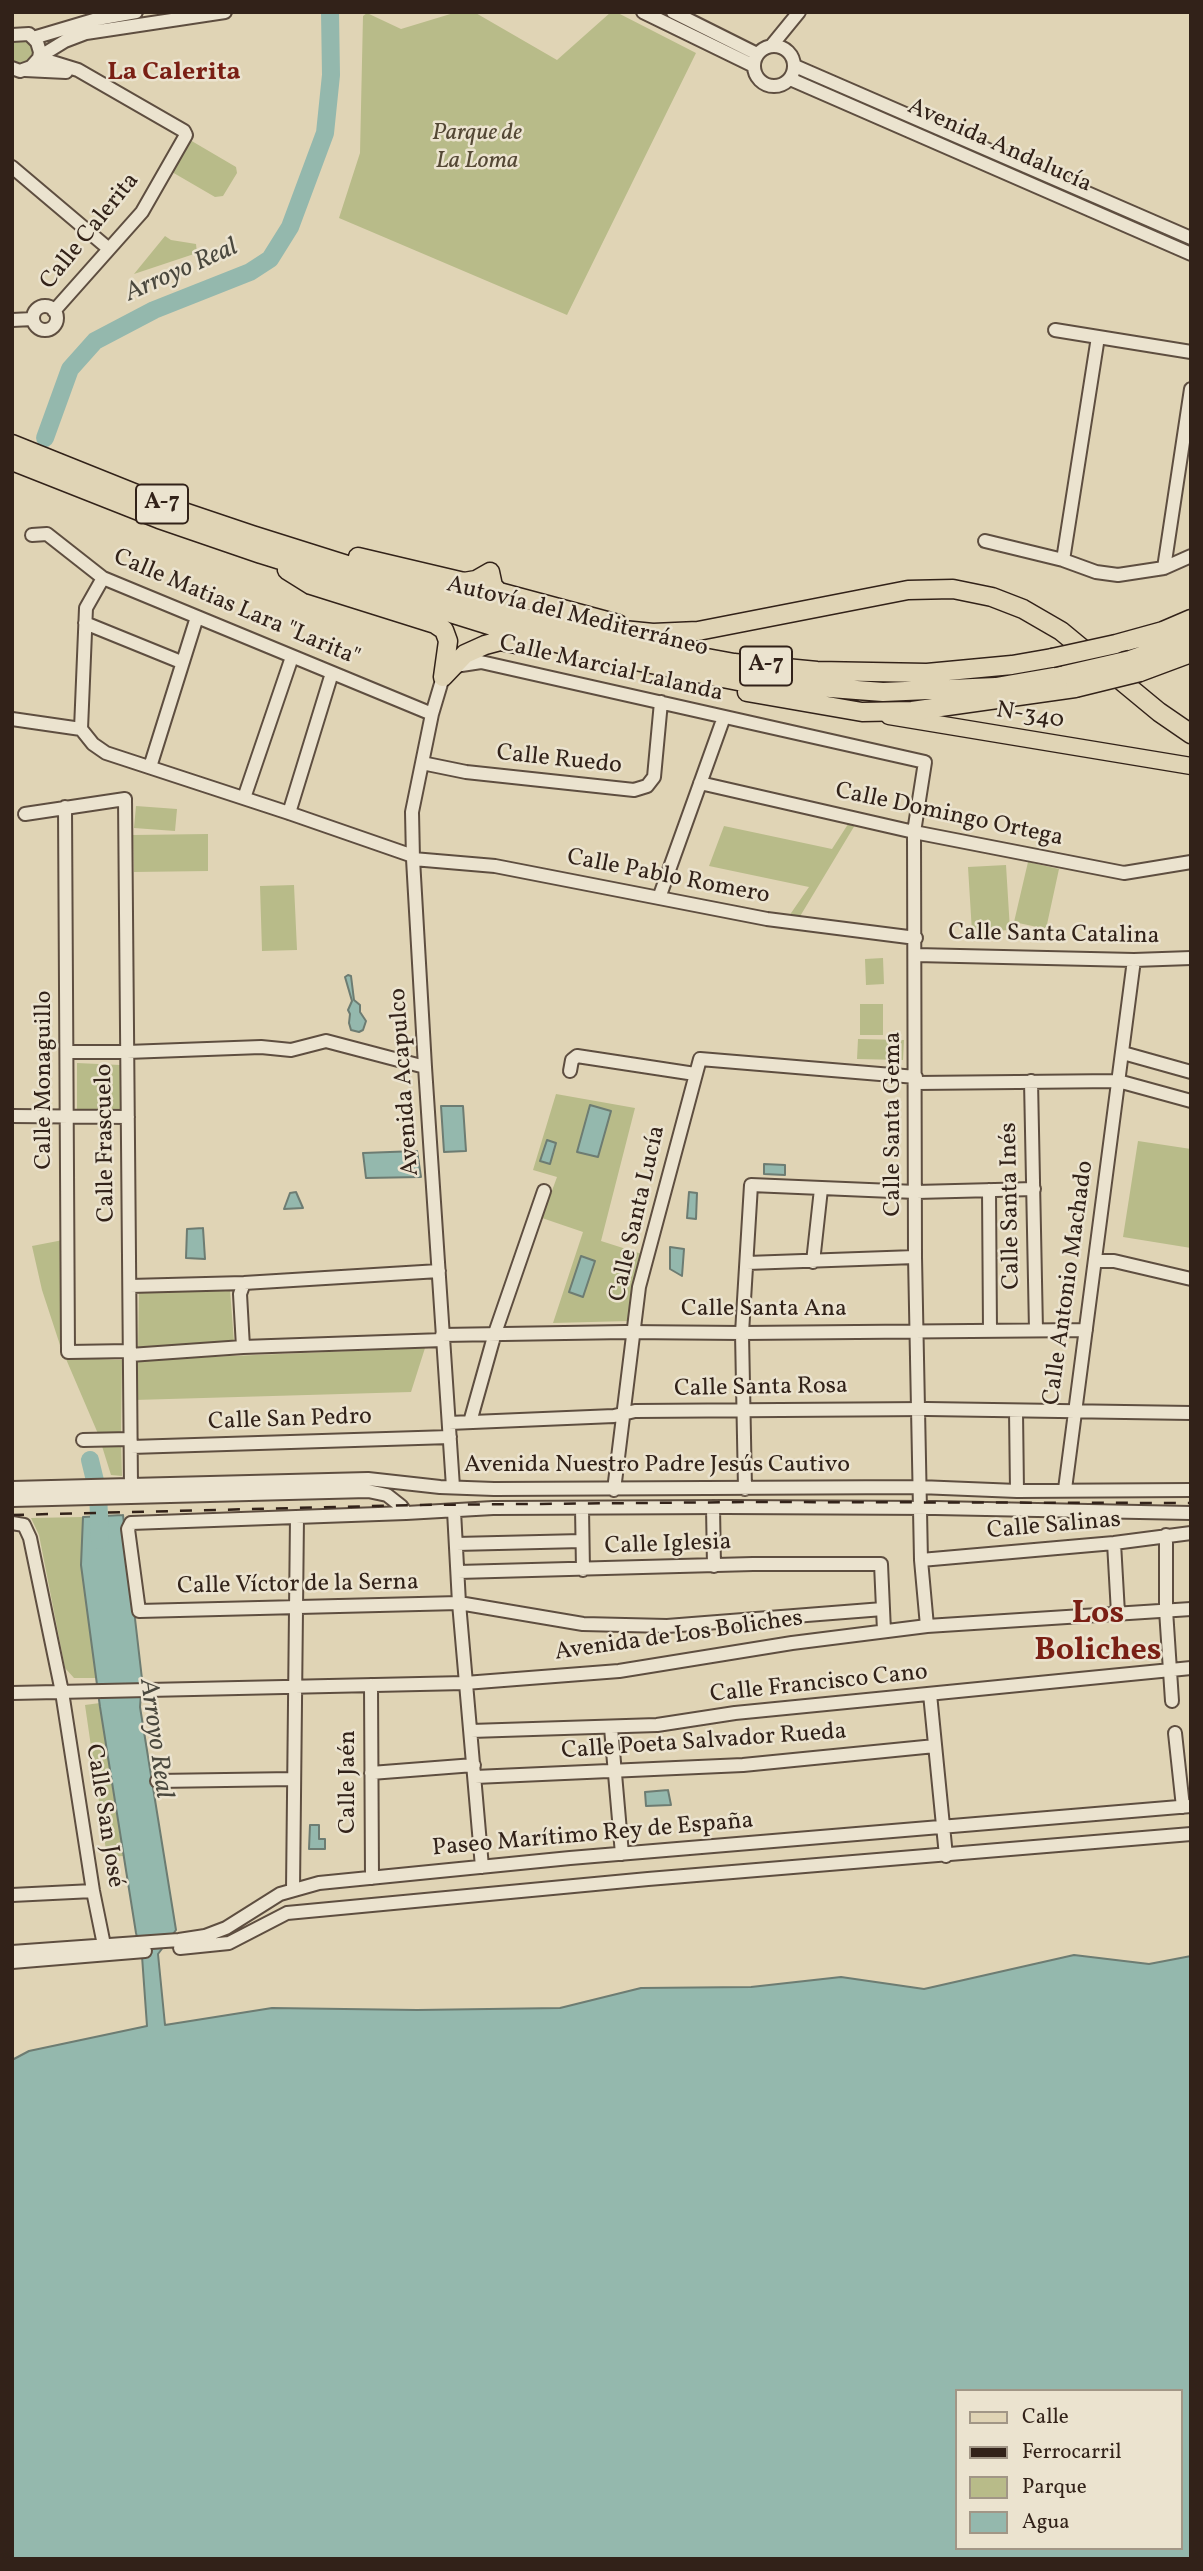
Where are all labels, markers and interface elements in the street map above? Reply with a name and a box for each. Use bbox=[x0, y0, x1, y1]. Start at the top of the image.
district label: La Calerita bbox=[107, 58, 241, 90]
street label: Avenida Andalucía bbox=[903, 93, 1095, 201]
park label: Parque de La Loma bbox=[432, 121, 522, 177]
street label: Calle Calerita bbox=[35, 168, 147, 296]
water label: Arroyo Real bbox=[121, 233, 243, 311]
road number: A-7 bbox=[136, 484, 188, 524]
street label: Calle Matias Lara "Larita" bbox=[109, 544, 363, 674]
street label: Autovía del Mediterráneo bbox=[443, 572, 711, 664]
street label: Calle Marcial Lalanda bbox=[496, 630, 726, 710]
road number: A-7 bbox=[740, 646, 792, 686]
street label: N-340 bbox=[994, 697, 1066, 737]
street label: Calle Ruedo bbox=[495, 740, 623, 782]
street label: Calle Domingo Ortega bbox=[832, 778, 1066, 854]
street label: Calle Pablo Romero bbox=[564, 844, 772, 912]
street label: Calle Santa Catalina bbox=[948, 920, 1160, 952]
street label: Avenida Acapulco bbox=[385, 987, 427, 1177]
street label: Calle Monaguillo bbox=[32, 990, 60, 1170]
street label: Calle Santa Gema bbox=[881, 1032, 909, 1216]
street label: Calle Frascuelo bbox=[91, 1063, 123, 1223]
street label: Calle Santa Inés bbox=[996, 1122, 1028, 1290]
street label: Calle Santa Lucía bbox=[605, 1123, 673, 1305]
street label: Calle Antonio Machado bbox=[1039, 1159, 1101, 1407]
street label: Calle Santa Ana bbox=[681, 1297, 847, 1325]
street label: Calle Santa Rosa bbox=[674, 1373, 848, 1405]
street label: Calle San Pedro bbox=[208, 1404, 372, 1438]
street label: Avenida Nuestro Padre Jesús Cautivo bbox=[464, 1453, 850, 1481]
street label: Calle Salinas bbox=[986, 1507, 1122, 1547]
street label: Calle Iglesia bbox=[604, 1529, 732, 1563]
street label: Calle Víctor de la Serna bbox=[177, 1569, 419, 1603]
district label: Los Boliches bbox=[1034, 1597, 1162, 1672]
street label: Avenida de Los Boliches bbox=[553, 1605, 805, 1669]
street label: Calle Francisco Cano bbox=[709, 1659, 929, 1711]
water label: Arroyo Real bbox=[130, 1677, 178, 1801]
street label: Calle Poeta Salvador Rueda bbox=[560, 1719, 848, 1767]
street label: Calle Jaén bbox=[336, 1730, 364, 1834]
street label: Calle San José bbox=[77, 1742, 129, 1890]
street label: Paseo Marítimo Rey de España bbox=[431, 1808, 755, 1864]
legend bbox=[954, 2389, 1182, 2550]
text: Calle bbox=[1022, 2403, 1069, 2432]
text: Ferrocarril bbox=[1022, 2438, 1122, 2467]
text: Parque bbox=[1022, 2473, 1087, 2502]
text: Agua bbox=[1022, 2508, 1070, 2537]

